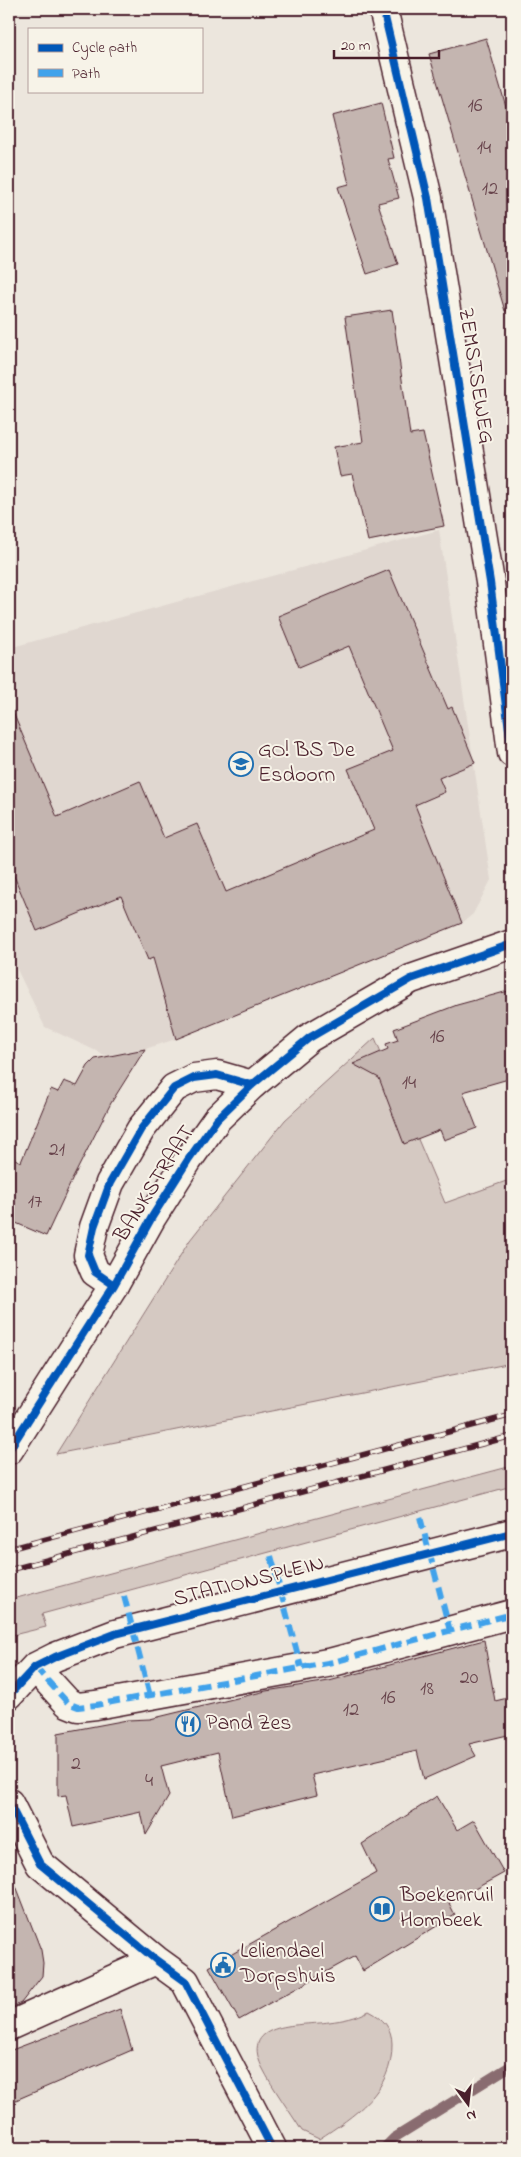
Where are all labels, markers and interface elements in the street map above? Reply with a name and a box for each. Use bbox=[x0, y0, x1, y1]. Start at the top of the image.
legend bbox=[28, 28, 202, 92]
scale bar bbox=[334, 28, 438, 60]
text: 20 m bbox=[341, 35, 371, 57]
text: Cycle path bbox=[72, 37, 137, 60]
text: Path bbox=[72, 63, 100, 85]
house number: 16 bbox=[467, 92, 483, 121]
house number: 14 bbox=[477, 134, 491, 163]
house number: 12 bbox=[482, 175, 498, 204]
street label: ZEMSTSEWEG bbox=[448, 306, 502, 446]
place label: GO! BS De Esdoorn bbox=[258, 735, 355, 792]
school or university icon: GO! BS De Esdoorn bbox=[228, 751, 254, 777]
house number: 16 bbox=[429, 1023, 445, 1052]
house number: 14 bbox=[402, 1069, 416, 1098]
street label: BANKSTRAAT bbox=[106, 1119, 204, 1250]
house number: 21 bbox=[49, 1136, 65, 1165]
house number: 17 bbox=[28, 1188, 42, 1217]
street label: STATIONSPLEIN bbox=[170, 1548, 328, 1616]
house number: 20 bbox=[460, 1664, 479, 1693]
house number: 18 bbox=[420, 1675, 434, 1704]
house number: 16 bbox=[380, 1684, 396, 1713]
house number: 12 bbox=[343, 1696, 359, 1725]
place label: Pand Zes bbox=[206, 1708, 292, 1740]
restaurant icon: Pand Zes bbox=[175, 1711, 201, 1737]
house number: 2 bbox=[71, 1750, 81, 1779]
house number: 4 bbox=[145, 1767, 153, 1796]
place label: Boekenruil Hombeek bbox=[399, 1880, 493, 1937]
library icon: Boekenruil Hombeek bbox=[369, 1896, 395, 1922]
place label: Leliendael Dorpshuis bbox=[239, 1936, 336, 1993]
public building icon: Leliendael Dorpshuis bbox=[210, 1952, 236, 1978]
north arrow bbox=[444, 2080, 494, 2130]
text: N bbox=[464, 2104, 478, 2126]

